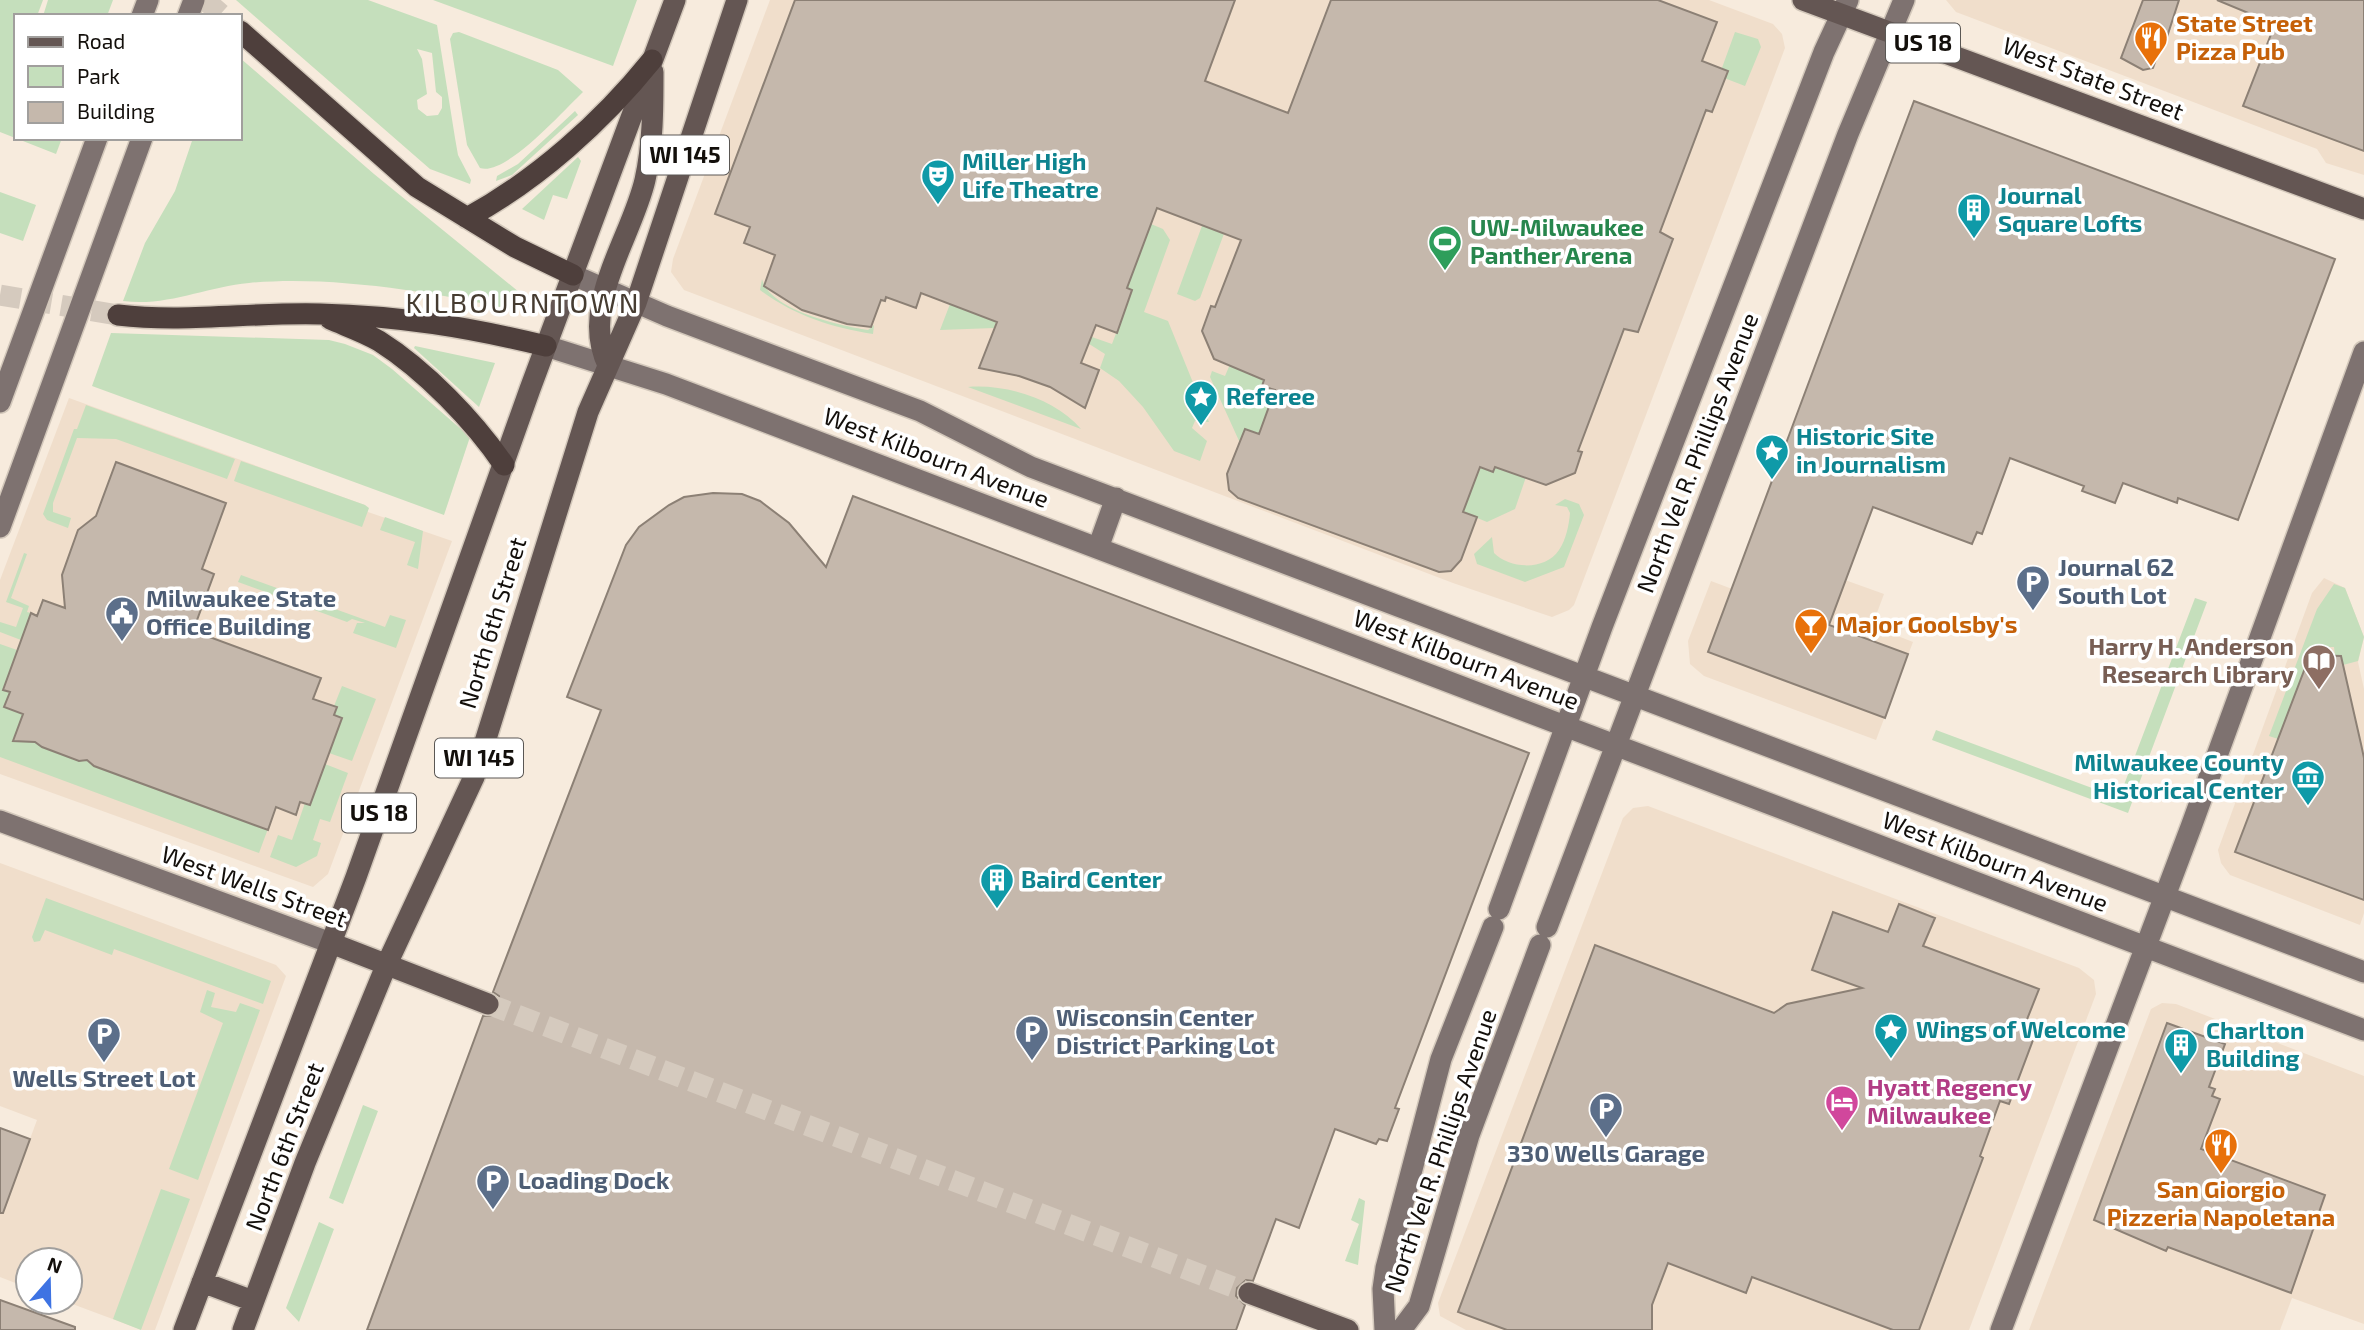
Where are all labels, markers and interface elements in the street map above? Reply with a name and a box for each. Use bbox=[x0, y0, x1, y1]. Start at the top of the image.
place label: State Street Pizza Pub bbox=[2176, 8, 2313, 65]
legend bbox=[14, 14, 242, 140]
restaurant icon: State Street Pizza Pub bbox=[2132, 19, 2170, 68]
road number: US 18 bbox=[1886, 24, 1960, 62]
text: Road bbox=[77, 28, 125, 53]
street label: West State Street bbox=[1999, 30, 2188, 125]
text: Park bbox=[77, 63, 120, 88]
text: Building bbox=[77, 98, 155, 123]
road number: WI 145 bbox=[641, 136, 729, 174]
place label: Miller High Life Theatre bbox=[962, 146, 1099, 203]
theatre icon: Miller High Life Theatre bbox=[919, 157, 957, 206]
place label: Journal Square Lofts bbox=[1998, 180, 2142, 237]
building icon: Journal Square Lofts bbox=[1955, 191, 1993, 240]
place label: UW-Milwaukee Panther Arena bbox=[1470, 212, 1644, 269]
sports icon: UW-Milwaukee Panther Arena bbox=[1426, 223, 1464, 272]
district label: KILBOURNTOWN bbox=[406, 285, 640, 319]
street label: North Vel R. Phillips Avenue bbox=[1630, 308, 1763, 597]
place icon: Referee bbox=[1182, 378, 1220, 427]
place label: Referee bbox=[1226, 381, 1315, 410]
street label: West Kilbourn Avenue bbox=[820, 400, 1053, 513]
place label: Historic Site in Journalism bbox=[1796, 421, 1946, 478]
place icon: Historic Site in Journalism bbox=[1753, 432, 1791, 481]
street label: North 6th Street bbox=[452, 533, 531, 712]
place label: Journal 62 South Lot bbox=[2058, 552, 2174, 609]
parking icon: Journal 62 South Lot bbox=[2014, 563, 2052, 612]
place label: Milwaukee State Office Building bbox=[146, 583, 336, 640]
public building icon: Milwaukee State Office Building bbox=[103, 594, 141, 643]
street label: West Kilbourn Avenue bbox=[1350, 602, 1583, 715]
bar icon: Major Goolsby's bbox=[1792, 606, 1830, 655]
place label: Major Goolsby's bbox=[1836, 609, 2017, 638]
place label: Harry H. Anderson Research Library bbox=[2088, 631, 2294, 688]
library icon: Harry H. Anderson Research Library bbox=[2300, 642, 2338, 691]
road number: WI 145 bbox=[435, 738, 523, 778]
place label: Milwaukee County Historical Center bbox=[2074, 747, 2285, 804]
museum icon: Milwaukee County Historical Center bbox=[2289, 758, 2327, 807]
road number: US 18 bbox=[342, 793, 416, 832]
street label: West Kilbourn Avenue bbox=[1879, 804, 2112, 917]
street label: West Wells Street bbox=[158, 839, 351, 933]
building icon: Baird Center bbox=[978, 861, 1016, 910]
place label: Baird Center bbox=[1021, 864, 1163, 893]
place label: Wisconsin Center District Parking Lot bbox=[1056, 1002, 1275, 1059]
street label: North Vel R. Phillips Avenue bbox=[1377, 1005, 1502, 1296]
place icon: Wings of Welcome bbox=[1872, 1011, 1910, 1060]
parking icon: Wisconsin Center District Parking Lot bbox=[1013, 1013, 1051, 1062]
place label: Wings of Welcome bbox=[1916, 1014, 2126, 1043]
parking icon: Wells Street Lot bbox=[85, 1015, 123, 1064]
place label: Charlton Building bbox=[2206, 1015, 2304, 1072]
building icon: Charlton Building bbox=[2162, 1026, 2200, 1075]
street label: North 6th Street bbox=[238, 1058, 329, 1235]
place label: Wells Street Lot bbox=[13, 1063, 196, 1092]
place label: Hyatt Regency Milwaukee bbox=[1867, 1072, 2032, 1129]
hotel icon: Hyatt Regency Milwaukee bbox=[1823, 1083, 1861, 1132]
parking icon: 330 Wells Garage bbox=[1587, 1090, 1625, 1139]
restaurant icon: San Giorgio Pizzeria Napoletana bbox=[2202, 1126, 2240, 1175]
place label: 330 Wells Garage bbox=[1507, 1138, 1705, 1167]
parking icon: Loading Dock bbox=[474, 1162, 512, 1211]
place label: Loading Dock bbox=[518, 1165, 670, 1194]
place label: San Giorgio Pizzeria Napoletana bbox=[2107, 1174, 2335, 1231]
north arrow bbox=[14, 1246, 84, 1316]
text: N bbox=[45, 1251, 65, 1278]

